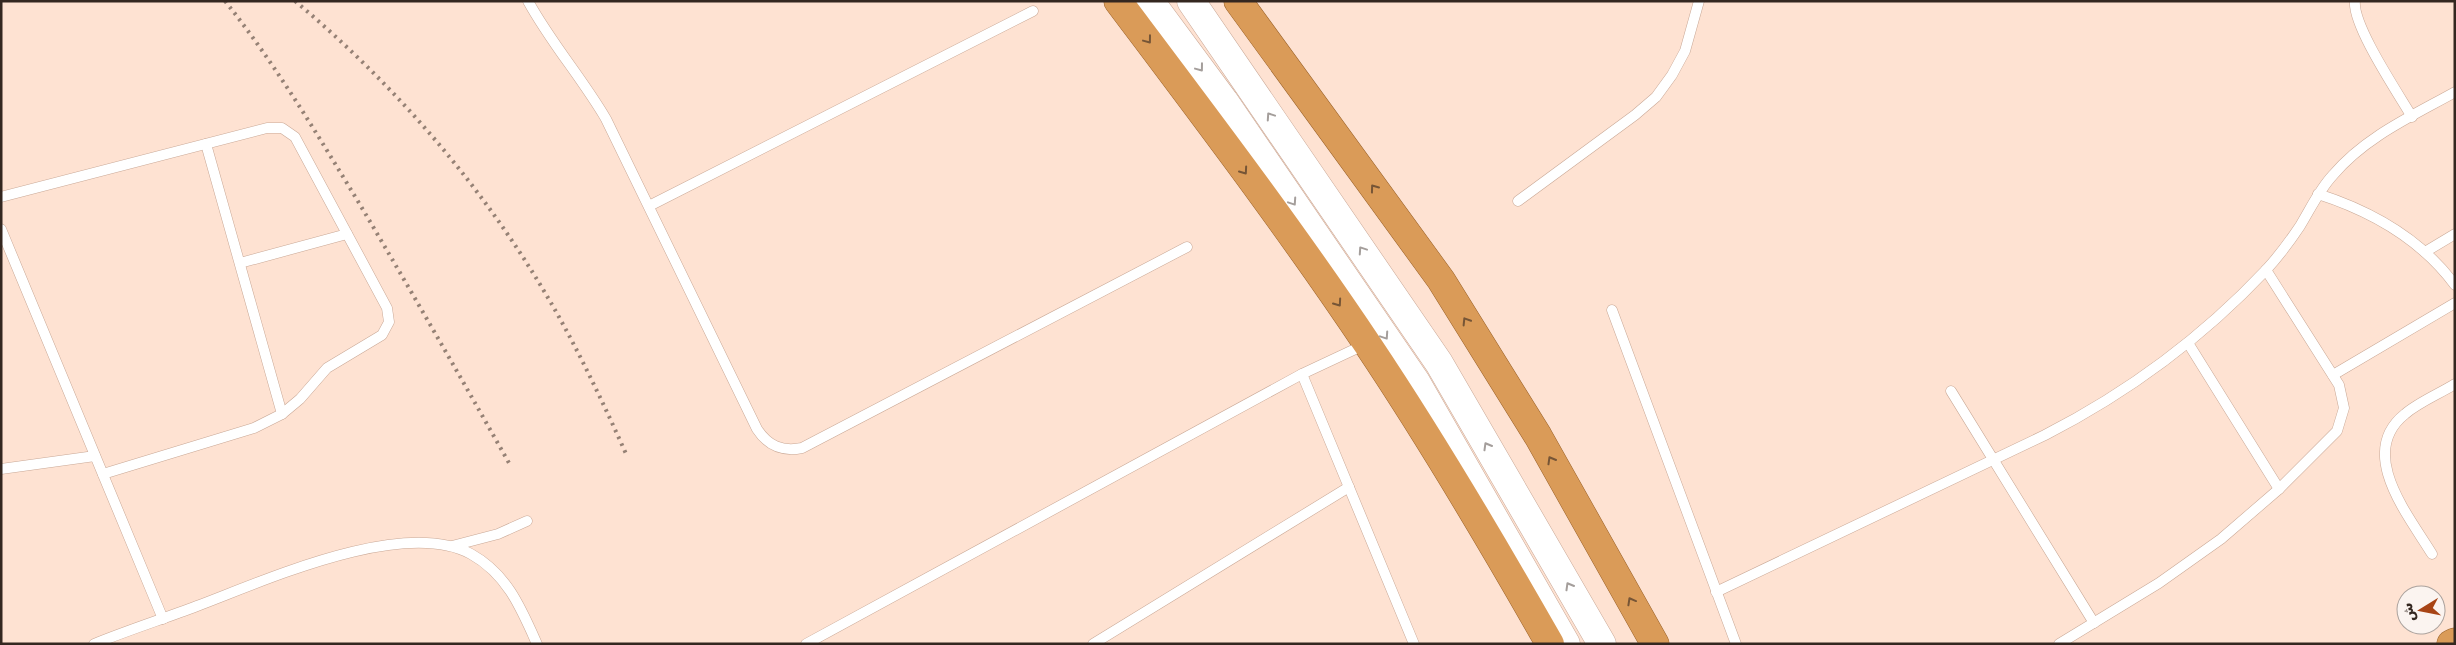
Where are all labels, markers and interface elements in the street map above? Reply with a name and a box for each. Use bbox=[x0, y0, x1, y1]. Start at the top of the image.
one-way arrow bbox=[1142, 34, 1150, 43]
one-way arrow bbox=[1194, 63, 1203, 72]
one-way arrow bbox=[1267, 112, 1276, 122]
one-way arrow bbox=[1238, 165, 1247, 175]
one-way arrow bbox=[1371, 184, 1380, 194]
one-way arrow bbox=[1287, 196, 1296, 206]
one-way arrow bbox=[1359, 246, 1368, 256]
one-way arrow bbox=[1332, 297, 1341, 307]
one-way arrow bbox=[1463, 318, 1473, 327]
one-way arrow bbox=[1379, 330, 1388, 340]
one-way arrow bbox=[1484, 442, 1494, 451]
one-way arrow bbox=[1548, 456, 1558, 465]
one-way arrow bbox=[1565, 583, 1575, 592]
north arrow bbox=[2396, 585, 2446, 635]
one-way arrow bbox=[1627, 598, 1637, 607]
text: ش bbox=[2399, 601, 2418, 623]

